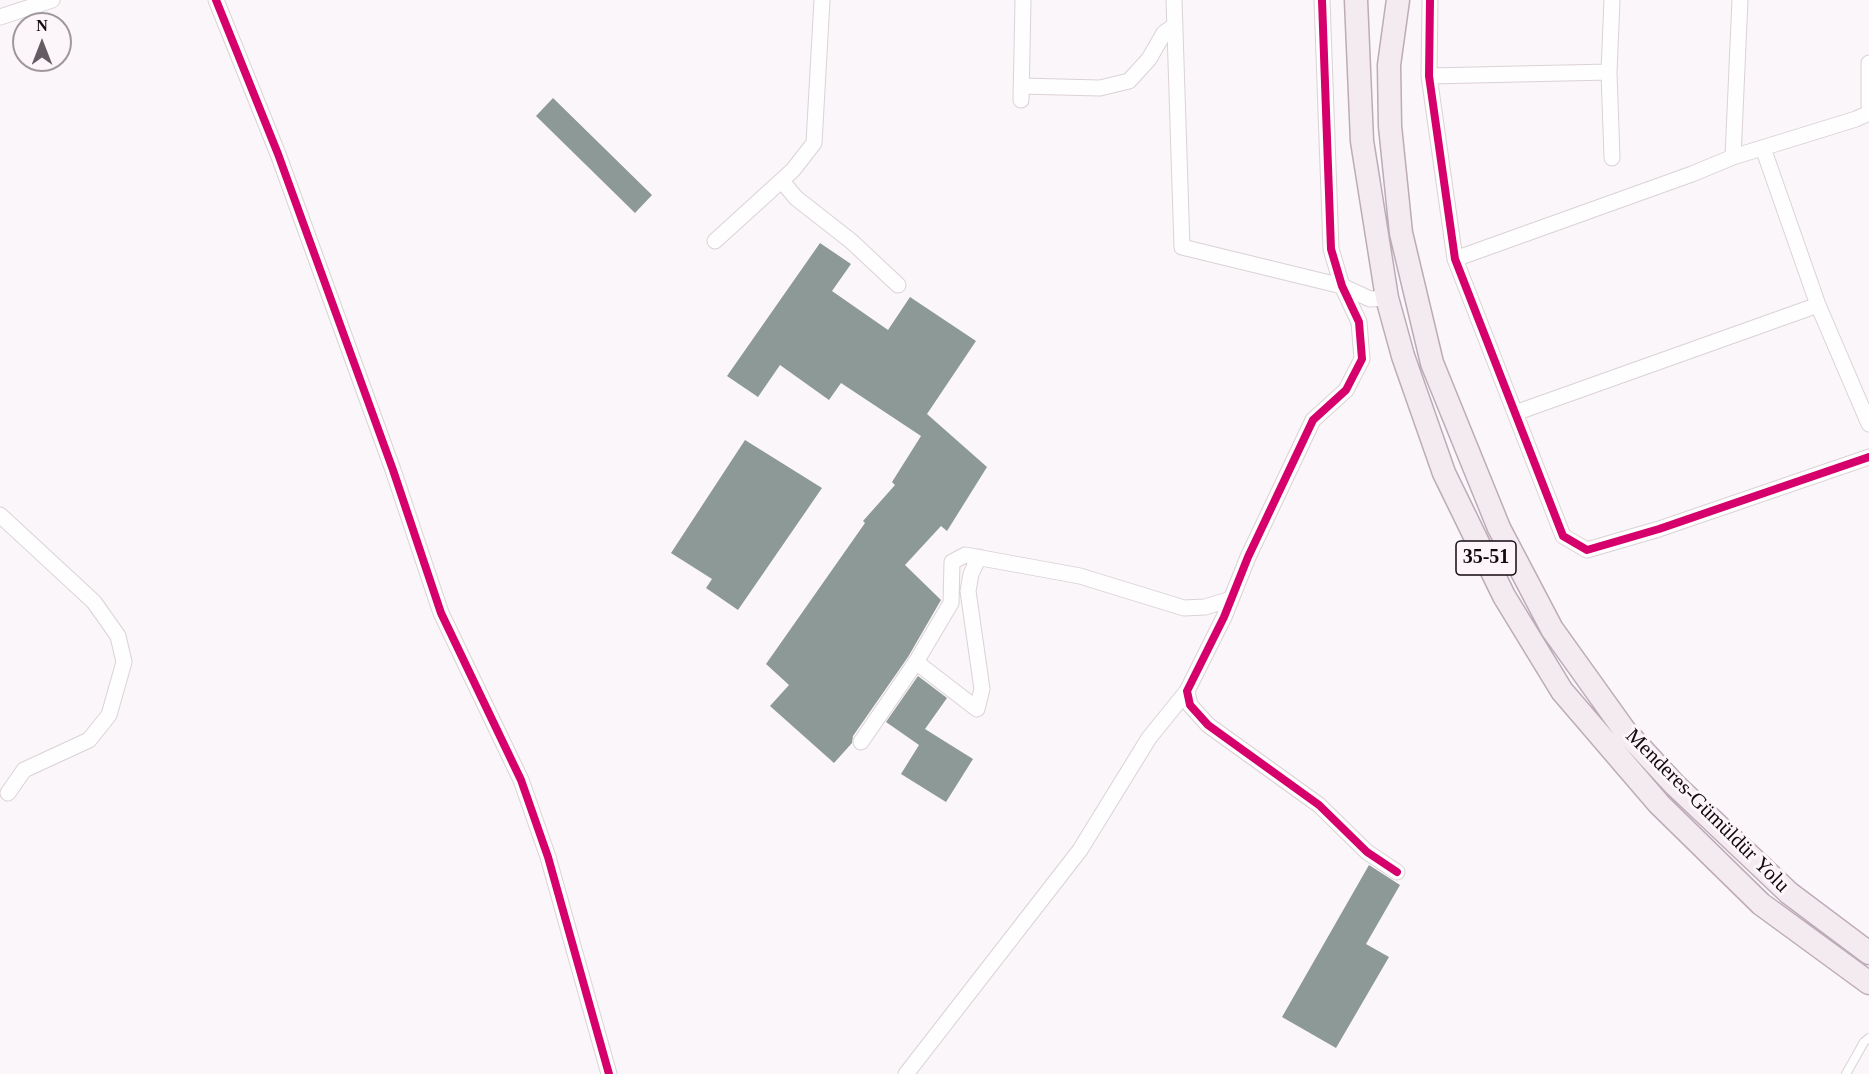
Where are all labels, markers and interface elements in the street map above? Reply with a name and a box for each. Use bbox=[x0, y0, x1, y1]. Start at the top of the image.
north arrow bbox=[12, 12, 72, 72]
text: N bbox=[36, 17, 48, 34]
road number: 35-51 bbox=[1456, 541, 1516, 575]
street label: Menderes-Gümüldür Yolu bbox=[1620, 724, 1794, 898]

